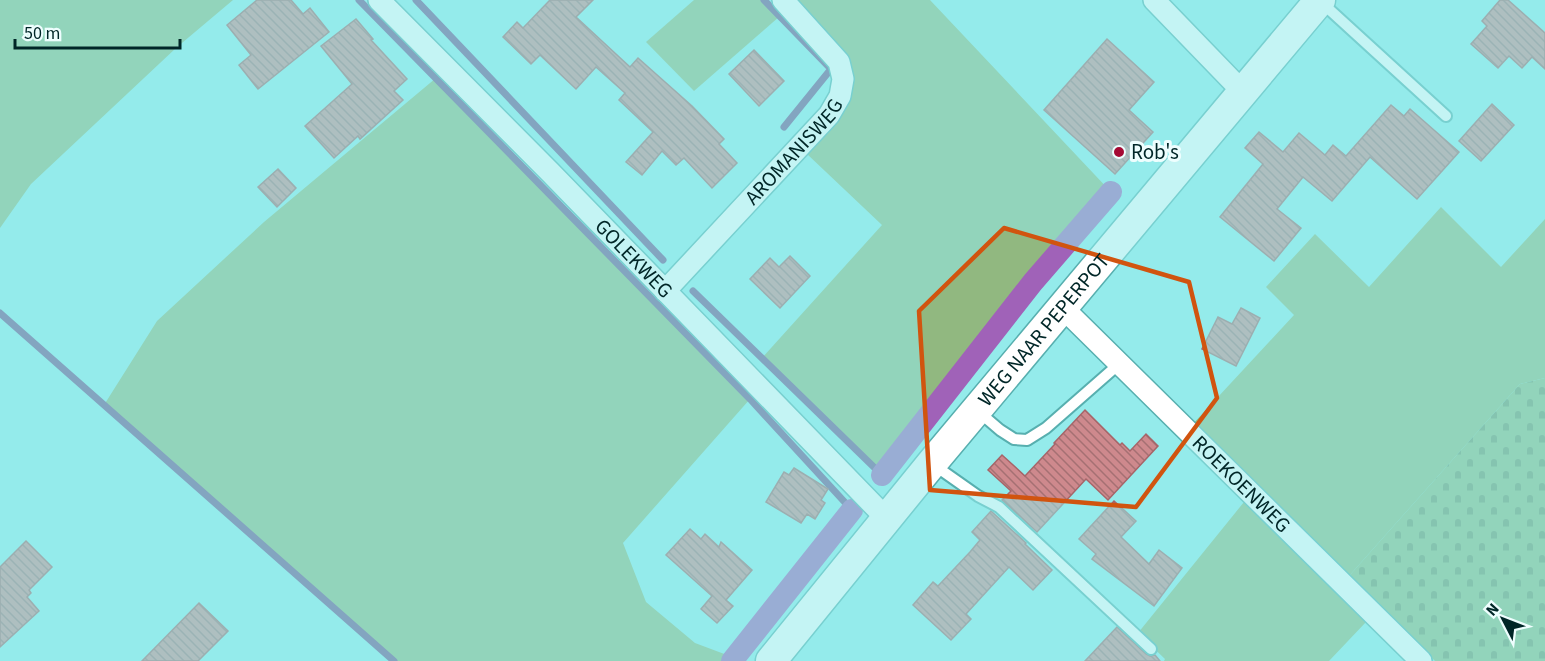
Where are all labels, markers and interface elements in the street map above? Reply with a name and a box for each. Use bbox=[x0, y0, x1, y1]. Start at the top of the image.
scale bar bbox=[15, 12, 180, 50]
text: 50 m bbox=[24, 21, 60, 46]
street label: AROMANISWEG bbox=[738, 93, 850, 212]
place label: Rob's bbox=[1131, 137, 1179, 167]
marker: Rob's bbox=[1112, 145, 1126, 159]
street label: GOLEKWEG bbox=[588, 212, 680, 305]
street label: WEG NAAR PEPERPOT bbox=[971, 247, 1117, 413]
street label: ROEKOENWEG bbox=[1185, 428, 1298, 540]
north arrow bbox=[1473, 589, 1533, 649]
text: N bbox=[1481, 598, 1504, 621]

